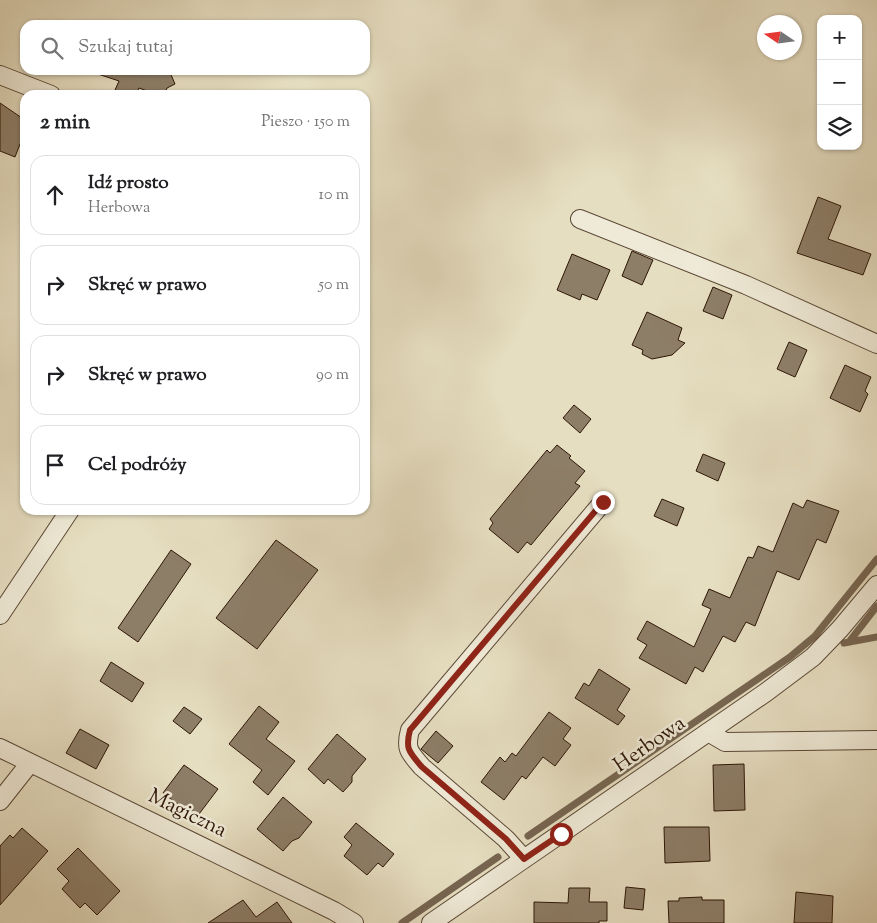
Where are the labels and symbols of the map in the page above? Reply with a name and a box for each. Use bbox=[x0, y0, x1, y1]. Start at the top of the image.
north arrow bbox=[757, 15, 802, 60]
route end bbox=[592, 491, 615, 514]
street label: Herbowa bbox=[608, 709, 692, 781]
street label: Magiczna bbox=[143, 782, 232, 846]
route start bbox=[550, 823, 573, 846]

